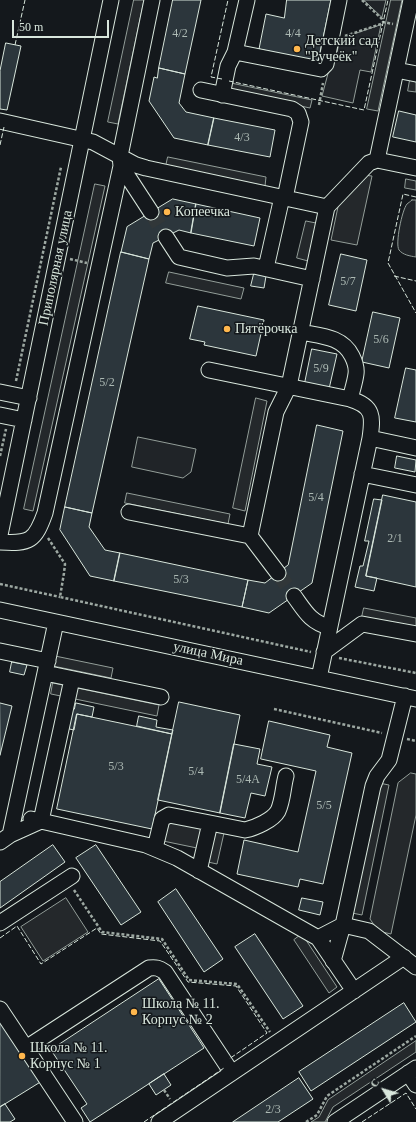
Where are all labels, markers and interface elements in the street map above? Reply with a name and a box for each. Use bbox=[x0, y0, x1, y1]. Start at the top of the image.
scale bar bbox=[14, 12, 111, 38]
text: 50 m bbox=[19, 20, 43, 34]
house number: 4/2 bbox=[172, 27, 188, 41]
house number: 4/4 bbox=[285, 27, 301, 41]
place label: Детский сад "Ручеёк" bbox=[305, 33, 378, 66]
marker: Детский сад "Ручеёк" bbox=[292, 44, 302, 54]
house number: 4/3 bbox=[234, 131, 250, 145]
place label: Копеечка bbox=[175, 204, 230, 220]
marker: Копеечка bbox=[162, 207, 172, 217]
street label: Приполярная улица bbox=[36, 209, 76, 327]
house number: 5/7 bbox=[340, 275, 356, 289]
place label: Пятёрочка bbox=[235, 321, 297, 337]
marker: Пятёрочка bbox=[222, 324, 232, 334]
house number: 5/6 bbox=[373, 333, 389, 347]
house number: 5/9 bbox=[313, 362, 329, 376]
house number: 5/2 bbox=[99, 376, 115, 390]
house number: 5/4 bbox=[308, 491, 324, 505]
house number: 2/1 bbox=[387, 532, 403, 546]
house number: 5/3 bbox=[173, 573, 189, 587]
street label: улица Мира bbox=[171, 638, 245, 670]
house number: 5/3 bbox=[108, 760, 124, 774]
house number: 5/4 bbox=[188, 765, 204, 779]
house number: 5/4А bbox=[236, 773, 260, 787]
house number: 5/5 bbox=[316, 799, 332, 813]
place label: Школа № 11. Корпус № 2 bbox=[142, 996, 220, 1028]
marker: Школа № 11. Корпус № 2 bbox=[129, 1007, 139, 1017]
place label: Школа № 11. Корпус № 1 bbox=[30, 1040, 108, 1072]
marker: Школа № 11. Корпус № 1 bbox=[17, 1051, 27, 1061]
north arrow bbox=[364, 1070, 404, 1110]
text: С bbox=[367, 1076, 382, 1089]
house number: 2/3 bbox=[265, 1103, 281, 1117]

